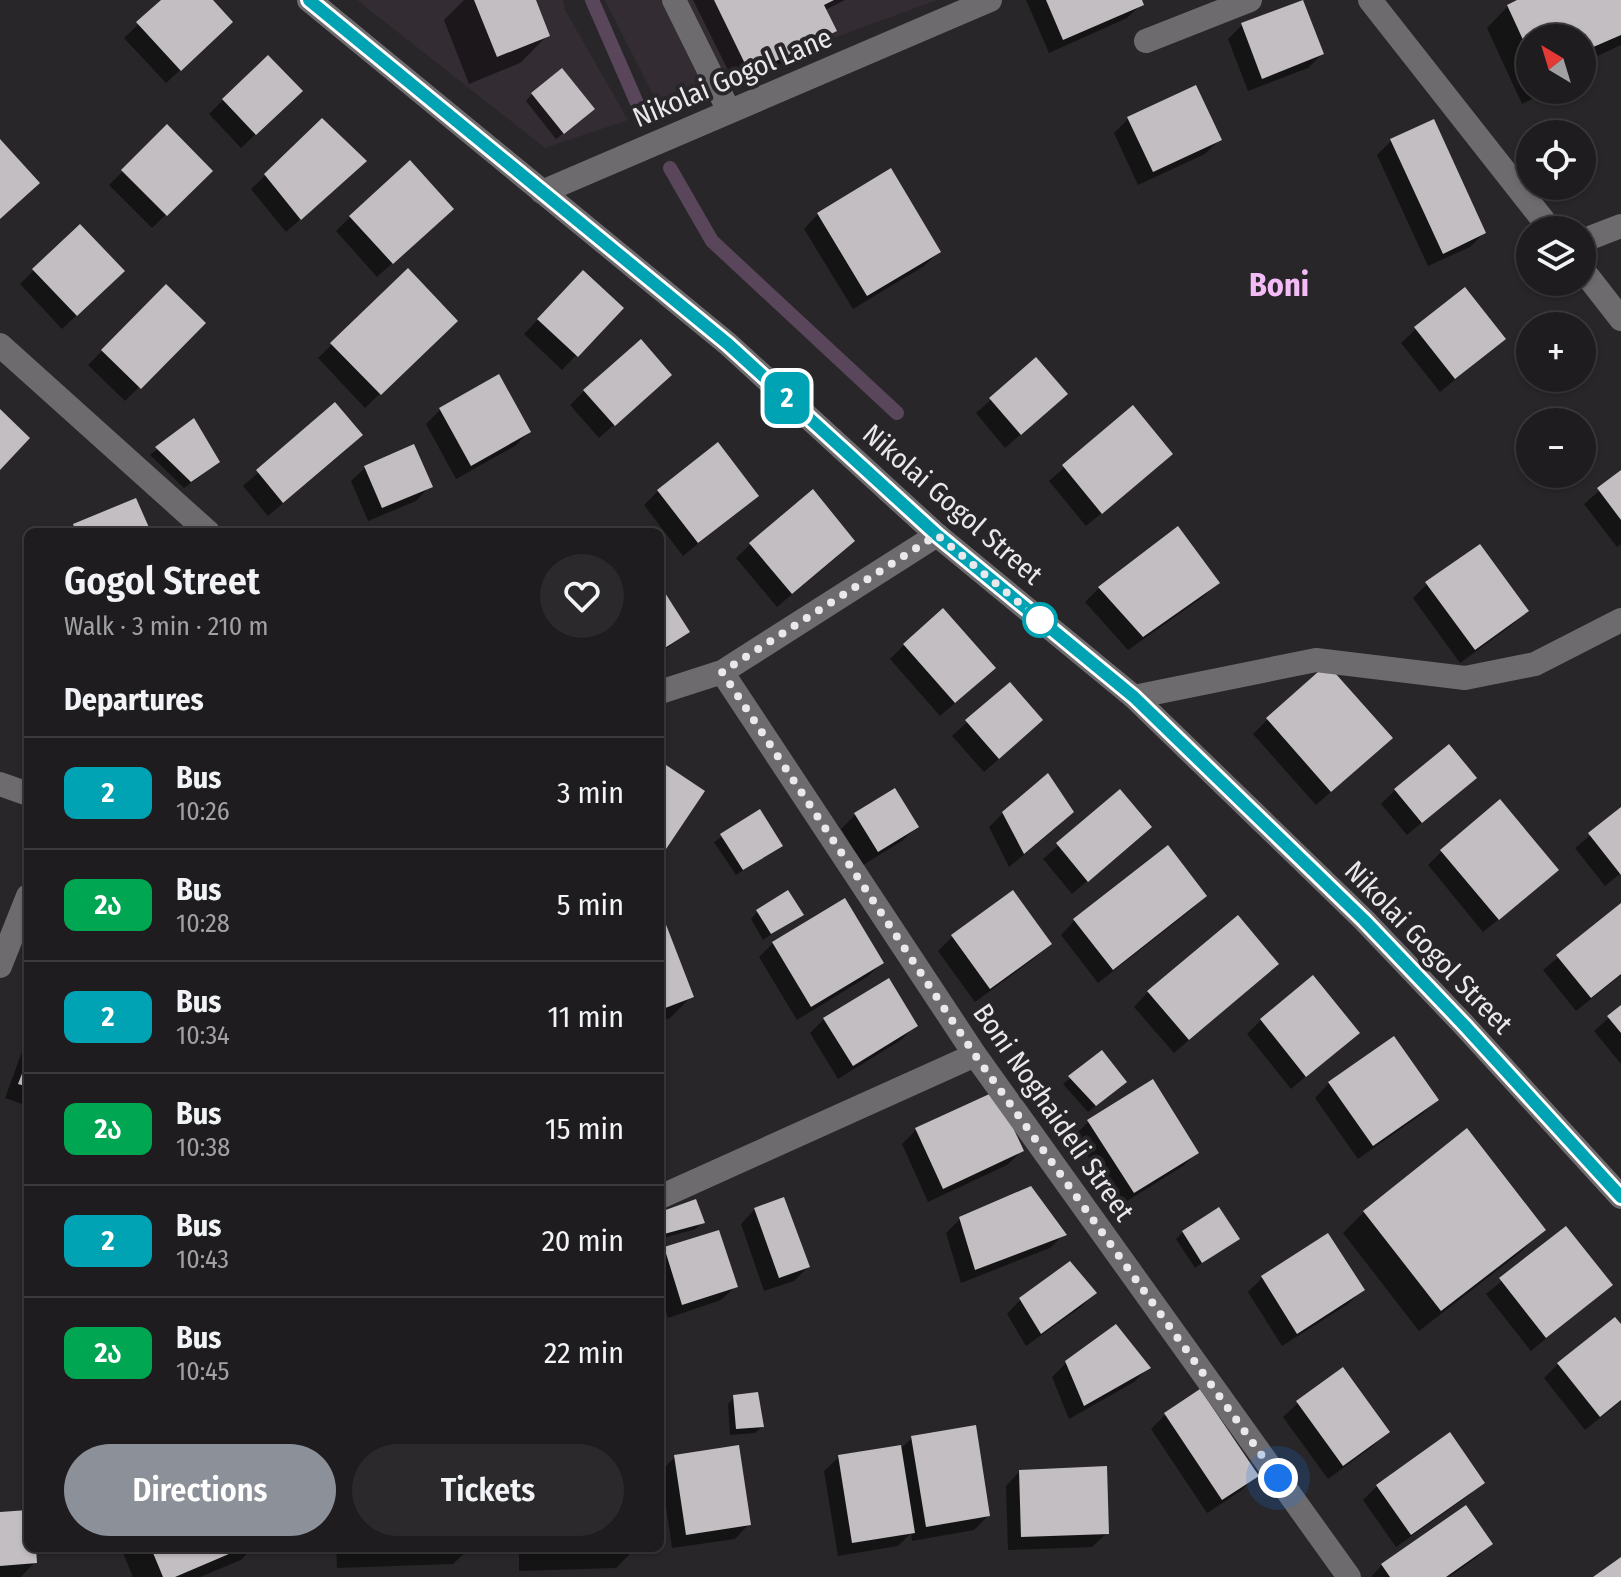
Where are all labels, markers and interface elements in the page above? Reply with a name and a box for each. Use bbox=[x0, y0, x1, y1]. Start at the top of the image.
street label: Nikolai Gogol Lane bbox=[628, 21, 837, 134]
north arrow bbox=[1516, 24, 1596, 104]
map controls bbox=[1516, 24, 1596, 488]
button: locate bbox=[1516, 120, 1596, 200]
button: layers bbox=[1516, 216, 1596, 296]
district label: Boni bbox=[1249, 266, 1309, 304]
button: + bbox=[1516, 312, 1596, 392]
line badge: 2 bbox=[761, 372, 813, 424]
text: 2 bbox=[781, 381, 793, 414]
button: − bbox=[1516, 408, 1596, 488]
street label: Nikolai Gogol Street bbox=[856, 417, 1050, 592]
button: heart bbox=[540, 554, 624, 638]
text: Gogol Street bbox=[64, 558, 260, 604]
unlabelled marker bbox=[1023, 603, 1057, 637]
text: Walk · 3 min · 210 m bbox=[64, 611, 268, 642]
text: Departures bbox=[64, 682, 204, 718]
text: Bus bbox=[176, 760, 221, 796]
text: 3 min bbox=[557, 775, 624, 811]
text: 2 bbox=[102, 776, 114, 809]
text: 10:26 bbox=[176, 796, 230, 827]
street label: Nikolai Gogol Street bbox=[1338, 854, 1520, 1041]
text: Bus bbox=[176, 872, 221, 908]
text: 5 min bbox=[557, 887, 624, 923]
text: 2ა bbox=[94, 888, 122, 921]
text: 10:28 bbox=[176, 908, 230, 939]
text: Bus bbox=[176, 984, 221, 1020]
street label: Boni Noghaideli Street bbox=[966, 997, 1141, 1228]
text: 11 min bbox=[548, 999, 624, 1035]
text: 2 bbox=[102, 1000, 114, 1033]
text: 10:34 bbox=[176, 1020, 230, 1051]
text: Bus bbox=[176, 1096, 221, 1132]
text: 15 min bbox=[545, 1111, 624, 1147]
text: 2ა bbox=[94, 1112, 122, 1145]
text: 10:38 bbox=[176, 1132, 230, 1163]
text: Bus bbox=[176, 1208, 221, 1244]
text: 20 min bbox=[542, 1223, 624, 1259]
text: 2 bbox=[102, 1224, 114, 1257]
text: 10:43 bbox=[176, 1244, 229, 1275]
text: Bus bbox=[176, 1320, 221, 1356]
text: 22 min bbox=[544, 1335, 624, 1371]
text: 2ა bbox=[94, 1336, 122, 1369]
text: 10:45 bbox=[176, 1356, 229, 1387]
button: Directions bbox=[64, 1444, 336, 1536]
button: Tickets bbox=[352, 1444, 624, 1536]
your location bbox=[1258, 1458, 1298, 1498]

